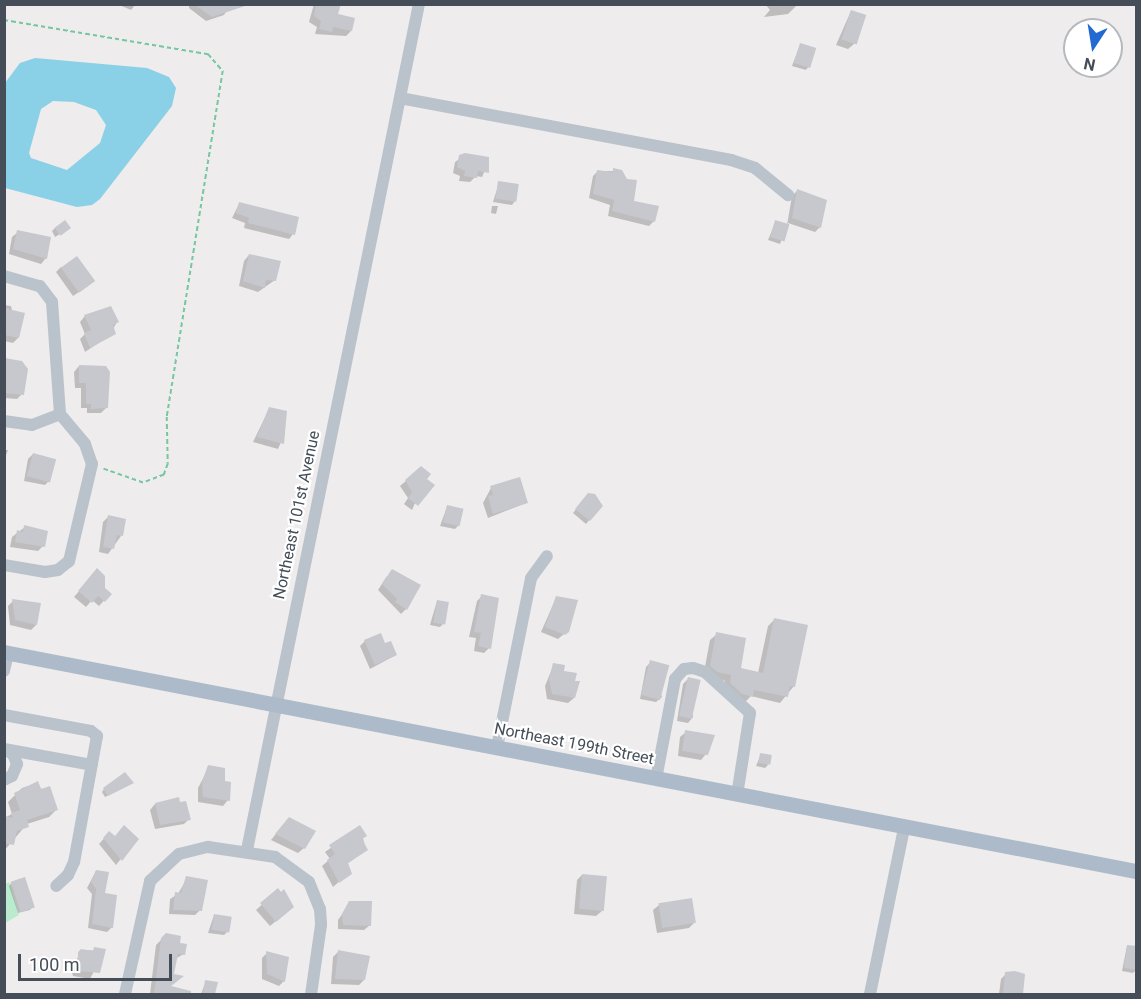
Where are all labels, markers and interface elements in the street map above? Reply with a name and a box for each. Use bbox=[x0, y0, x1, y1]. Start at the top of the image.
north arrow bbox=[1063, 18, 1123, 78]
text: N bbox=[1082, 54, 1097, 75]
street label: Northeast 101st Avenue bbox=[270, 429, 324, 601]
street label: Northeast 199th Street bbox=[493, 719, 655, 769]
scale bar bbox=[21, 942, 176, 980]
text: 100 m bbox=[29, 954, 80, 975]

